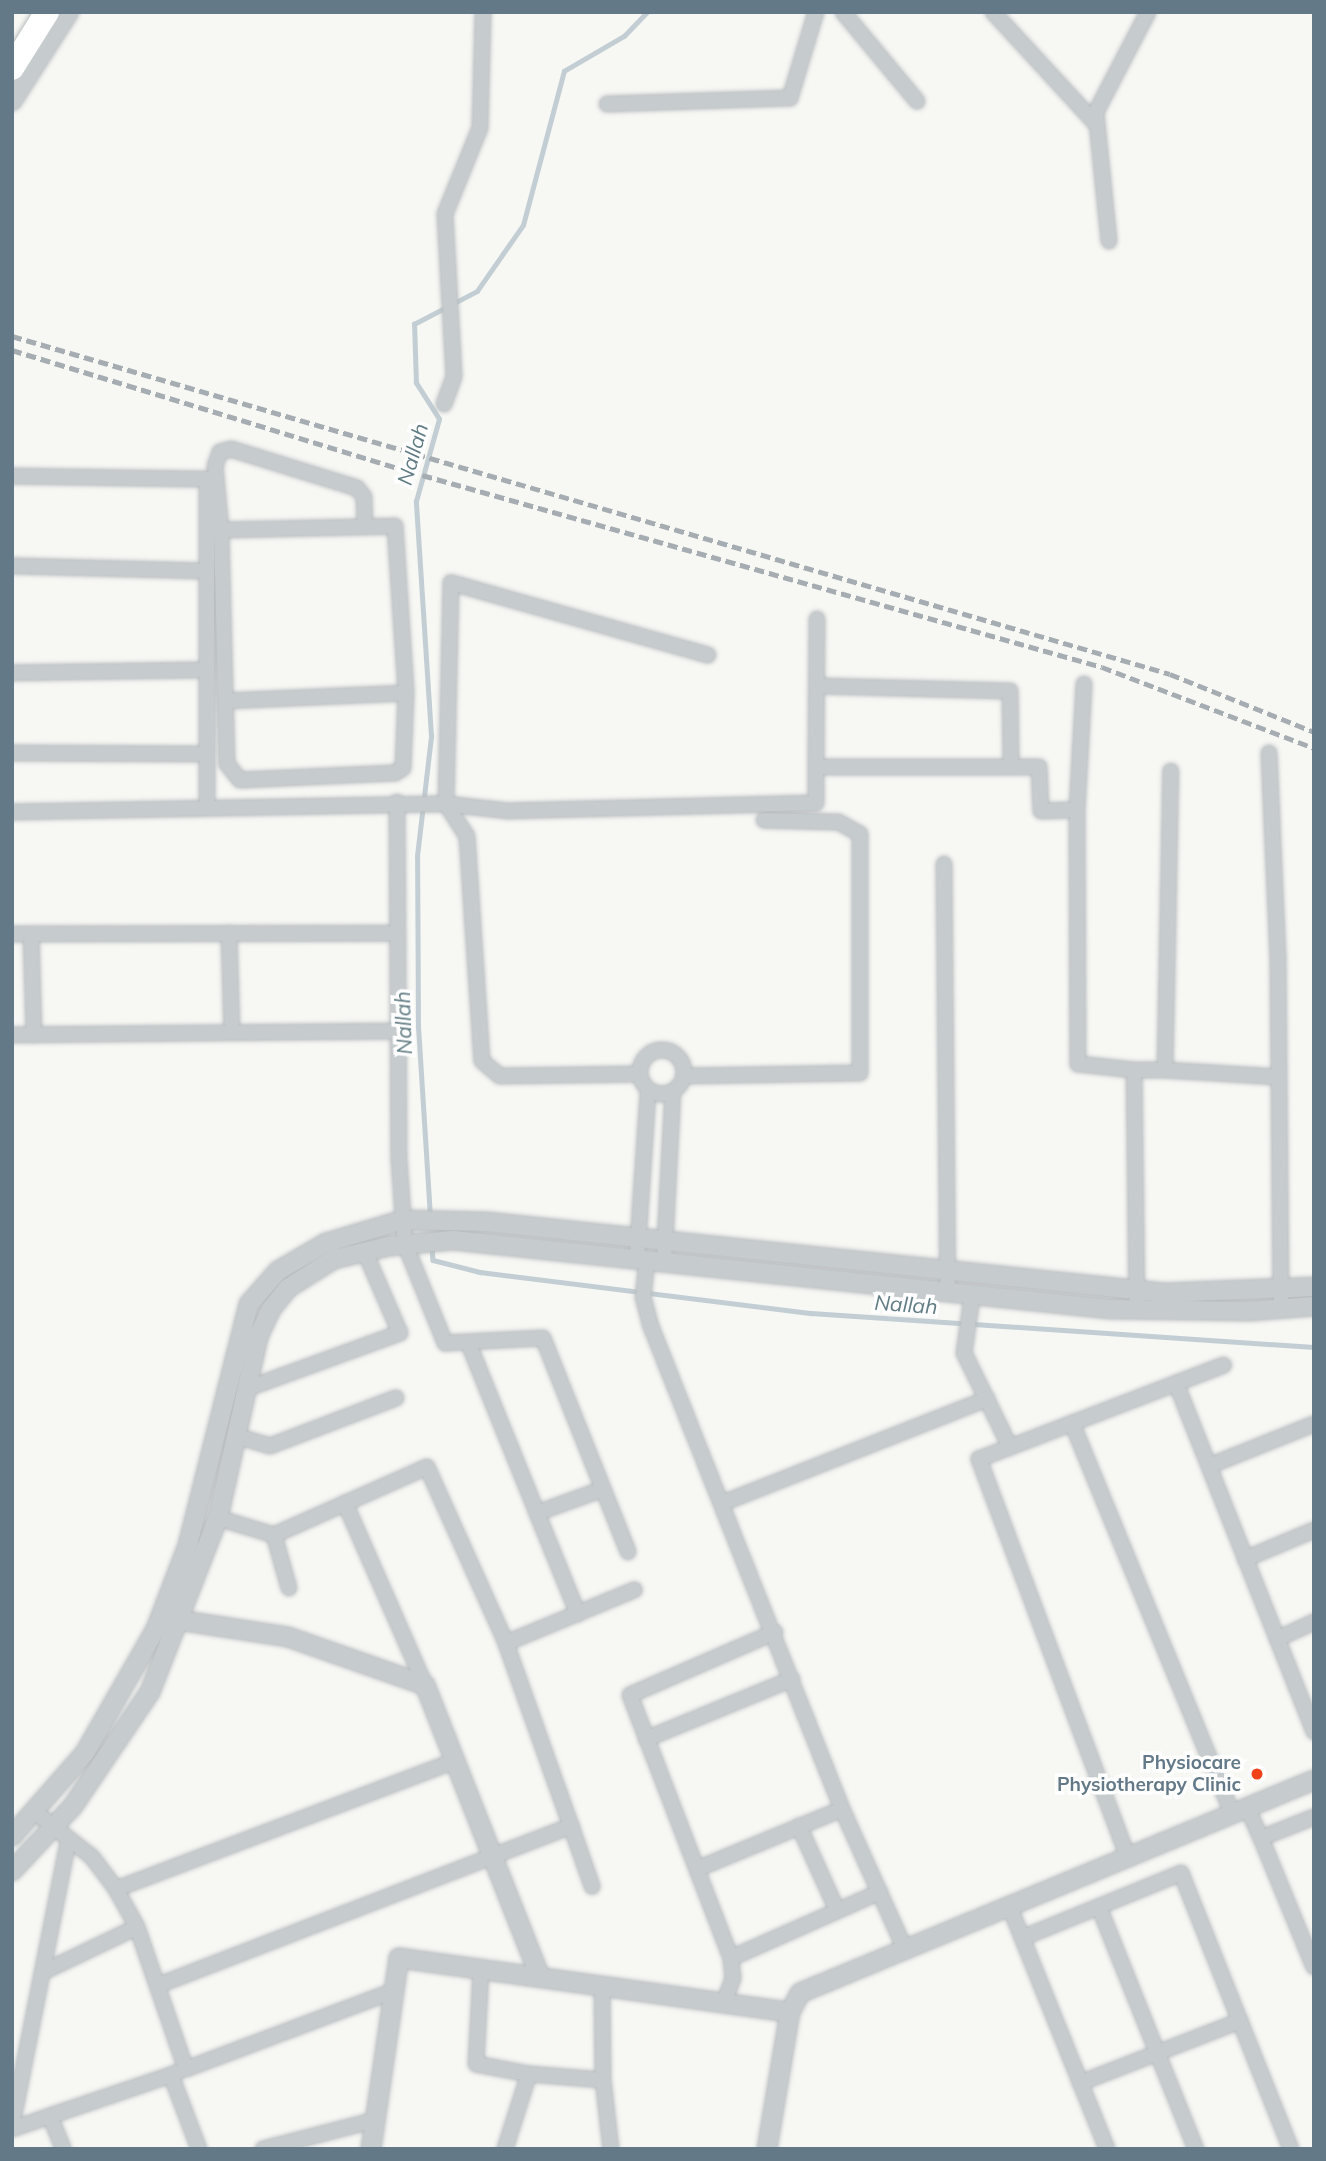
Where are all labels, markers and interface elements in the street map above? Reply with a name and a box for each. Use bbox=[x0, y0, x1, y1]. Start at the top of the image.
water label: Nallah bbox=[391, 420, 433, 488]
water label: Nallah bbox=[389, 991, 417, 1055]
water label: Nallah bbox=[874, 1289, 938, 1319]
place label: Physiocare Physiotherapy Clinic bbox=[1057, 1752, 1241, 1796]
marker: Physiocare Physiotherapy Clinic bbox=[1247, 1764, 1267, 1784]

